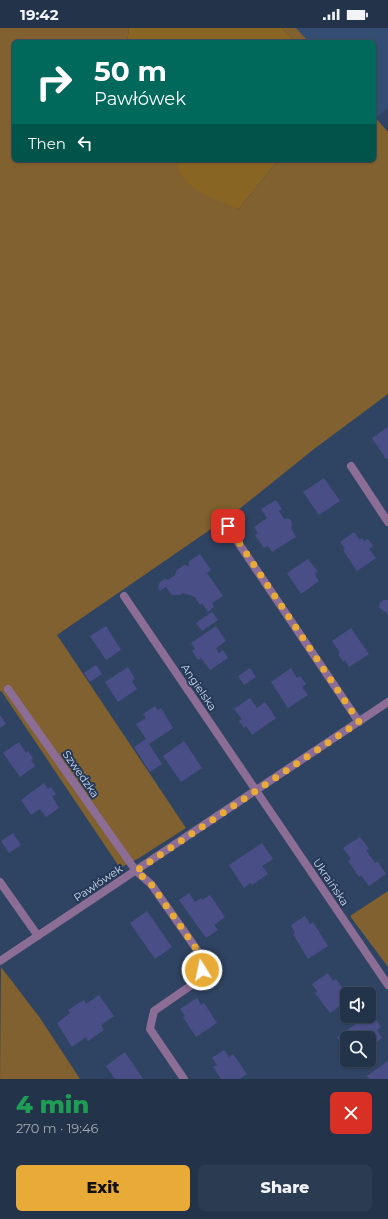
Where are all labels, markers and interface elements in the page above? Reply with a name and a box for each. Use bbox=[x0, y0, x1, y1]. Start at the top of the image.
text: 19:42 bbox=[20, 5, 59, 24]
text: 50 m bbox=[94, 54, 167, 88]
icon: right bbox=[28, 56, 80, 108]
text: Pawłówek bbox=[94, 88, 186, 110]
icon: left bbox=[74, 132, 96, 154]
text: Then bbox=[28, 134, 66, 153]
pin bbox=[211, 509, 245, 543]
icon: arrive bbox=[217, 515, 239, 537]
street label: Angielska bbox=[178, 661, 220, 713]
street label: Szwedzka bbox=[60, 748, 102, 800]
street label: Ukraińska bbox=[310, 856, 352, 908]
street label: Pawłówek bbox=[71, 861, 126, 905]
position arrow bbox=[181, 949, 223, 991]
map controls bbox=[340, 987, 376, 1067]
button: sound bbox=[340, 987, 376, 1023]
button: search bbox=[340, 1031, 376, 1067]
text: 4 min bbox=[16, 1090, 89, 1119]
button: close bbox=[330, 1092, 372, 1134]
text: 270 m · 19:46 bbox=[16, 1120, 99, 1136]
button: Exit bbox=[16, 1165, 190, 1211]
button: Share bbox=[198, 1165, 372, 1211]

